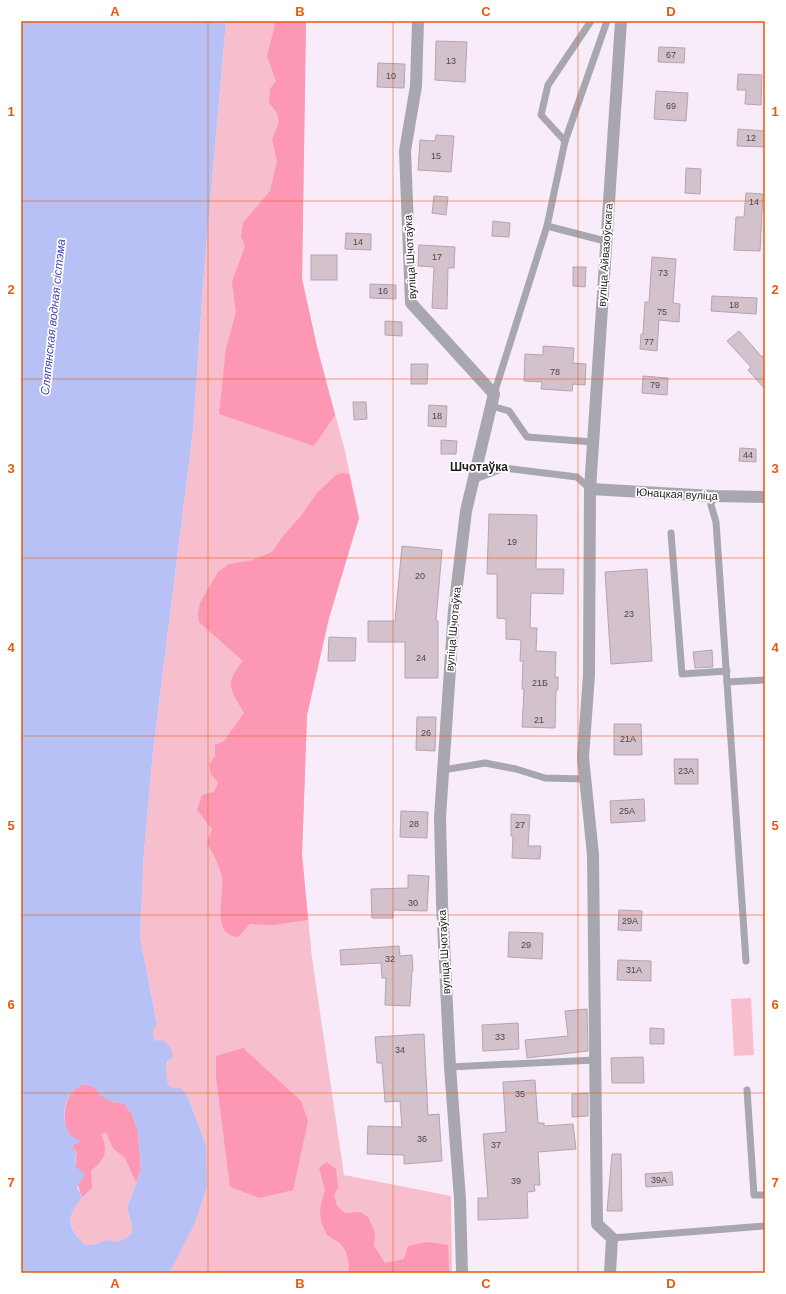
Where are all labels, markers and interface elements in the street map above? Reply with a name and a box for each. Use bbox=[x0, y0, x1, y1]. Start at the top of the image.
text: A bbox=[110, 4, 120, 19]
text: B bbox=[295, 4, 305, 19]
text: C bbox=[481, 4, 491, 19]
text: D bbox=[666, 4, 676, 19]
house number: 67 bbox=[666, 50, 676, 60]
house number: 13 bbox=[446, 56, 456, 66]
house number: 10 bbox=[386, 71, 396, 81]
house number: 69 bbox=[666, 101, 676, 111]
text: 1 bbox=[7, 104, 15, 119]
text: 1 bbox=[771, 104, 779, 119]
house number: 12 bbox=[746, 133, 756, 143]
house number: 15 bbox=[431, 151, 441, 161]
house number: 14 bbox=[749, 197, 759, 207]
street label: вуліца Айвазоўскага bbox=[595, 202, 615, 307]
street label: вуліца Шчотаўка bbox=[402, 214, 418, 300]
house number: 14 bbox=[353, 237, 363, 247]
water label: Сляпянская водная сістэма bbox=[38, 238, 68, 396]
house number: 17 bbox=[432, 252, 442, 262]
house number: 73 bbox=[658, 268, 668, 278]
text: 2 bbox=[7, 282, 15, 297]
text: 2 bbox=[771, 282, 779, 297]
house number: 16 bbox=[378, 286, 388, 296]
house number: 18 bbox=[729, 300, 739, 310]
house number: 75 bbox=[657, 307, 667, 317]
house number: 77 bbox=[644, 337, 654, 347]
house number: 78 bbox=[550, 367, 560, 377]
house number: 79 bbox=[650, 380, 660, 390]
house number: 18 bbox=[432, 411, 442, 421]
house number: 44 bbox=[743, 450, 753, 460]
district label: Шчотаўка bbox=[450, 460, 508, 474]
text: 3 bbox=[7, 461, 15, 476]
text: 3 bbox=[771, 461, 779, 476]
street label: Юнацкая вуліца bbox=[636, 486, 719, 502]
house number: 19 bbox=[507, 537, 517, 547]
house number: 20 bbox=[415, 571, 425, 581]
street label: вуліца Шчотаўка bbox=[443, 585, 463, 672]
house number: 23 bbox=[624, 609, 634, 619]
text: 4 bbox=[7, 640, 15, 655]
text: 4 bbox=[771, 640, 779, 655]
house number: 24 bbox=[416, 653, 426, 663]
house number: 21Б bbox=[532, 678, 548, 688]
house number: 21 bbox=[534, 715, 544, 725]
house number: 26 bbox=[421, 728, 431, 738]
house number: 21А bbox=[620, 734, 636, 744]
house number: 23А bbox=[678, 766, 694, 776]
house number: 25А bbox=[619, 806, 635, 816]
text: 5 bbox=[7, 818, 15, 833]
text: 5 bbox=[771, 818, 779, 833]
house number: 28 bbox=[409, 819, 419, 829]
house number: 27 bbox=[515, 820, 525, 830]
house number: 30 bbox=[408, 898, 418, 908]
street label: вуліца Шчотаўка bbox=[436, 909, 452, 995]
house number: 29А bbox=[622, 916, 638, 926]
house number: 29 bbox=[521, 940, 531, 950]
house number: 32 bbox=[385, 954, 395, 964]
house number: 31А bbox=[626, 965, 642, 975]
text: 6 bbox=[7, 997, 15, 1012]
text: 6 bbox=[771, 997, 779, 1012]
house number: 33 bbox=[495, 1032, 505, 1042]
house number: 34 bbox=[395, 1045, 405, 1055]
house number: 35 bbox=[515, 1089, 525, 1099]
house number: 36 bbox=[417, 1134, 427, 1144]
house number: 37 bbox=[491, 1140, 501, 1150]
text: 7 bbox=[7, 1175, 15, 1190]
house number: 39А bbox=[651, 1175, 667, 1185]
text: 7 bbox=[771, 1175, 779, 1190]
house number: 39 bbox=[511, 1176, 521, 1186]
text: A bbox=[110, 1276, 120, 1291]
text: B bbox=[295, 1276, 305, 1291]
text: C bbox=[481, 1276, 491, 1291]
text: D bbox=[666, 1276, 676, 1291]

